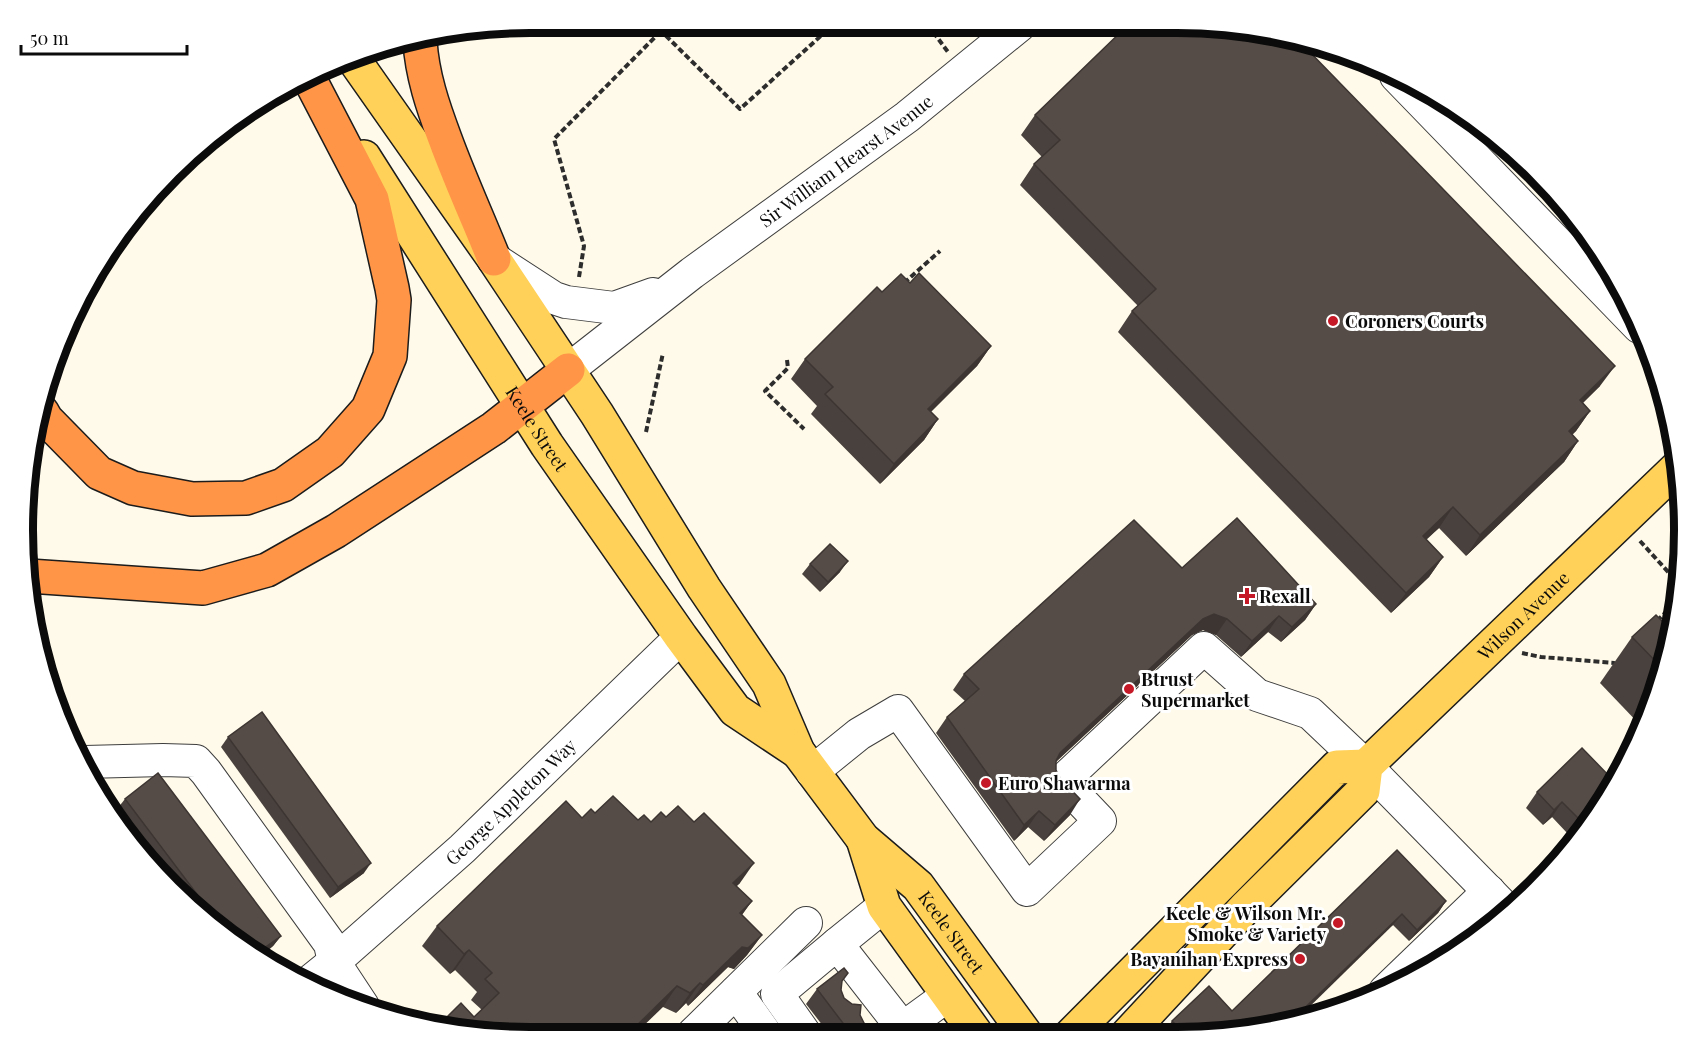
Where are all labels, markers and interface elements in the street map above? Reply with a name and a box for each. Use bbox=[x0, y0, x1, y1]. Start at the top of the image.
scale bar bbox=[21, 18, 188, 56]
text: 50 m bbox=[30, 26, 69, 50]
street label: Sir William Hearst Avenue bbox=[754, 89, 938, 232]
place label: Coroners Courts bbox=[1345, 309, 1484, 333]
marker: Coroners Courts bbox=[1326, 314, 1340, 328]
street label: Keele Street bbox=[501, 381, 574, 476]
street label: Wilson Avenue bbox=[1472, 566, 1574, 666]
place label: Rexall bbox=[1259, 584, 1311, 608]
marker: Rexall bbox=[1240, 589, 1254, 603]
place label: Btrust Supermarket bbox=[1141, 667, 1250, 712]
marker: Btrust Supermarket bbox=[1122, 682, 1136, 696]
street label: George Appleton Way bbox=[440, 733, 581, 870]
place label: Euro Shawarma bbox=[998, 771, 1131, 795]
marker: Euro Shawarma bbox=[979, 776, 993, 790]
street label: Keele Street bbox=[913, 886, 990, 979]
place label: Keele & Wilson Mr. Smoke & Variety bbox=[1166, 901, 1327, 946]
marker: Keele & Wilson Mr. Smoke & Variety bbox=[1331, 916, 1345, 930]
place label: Bayanihan Express bbox=[1130, 947, 1288, 971]
marker: Bayanihan Express bbox=[1293, 952, 1307, 966]

